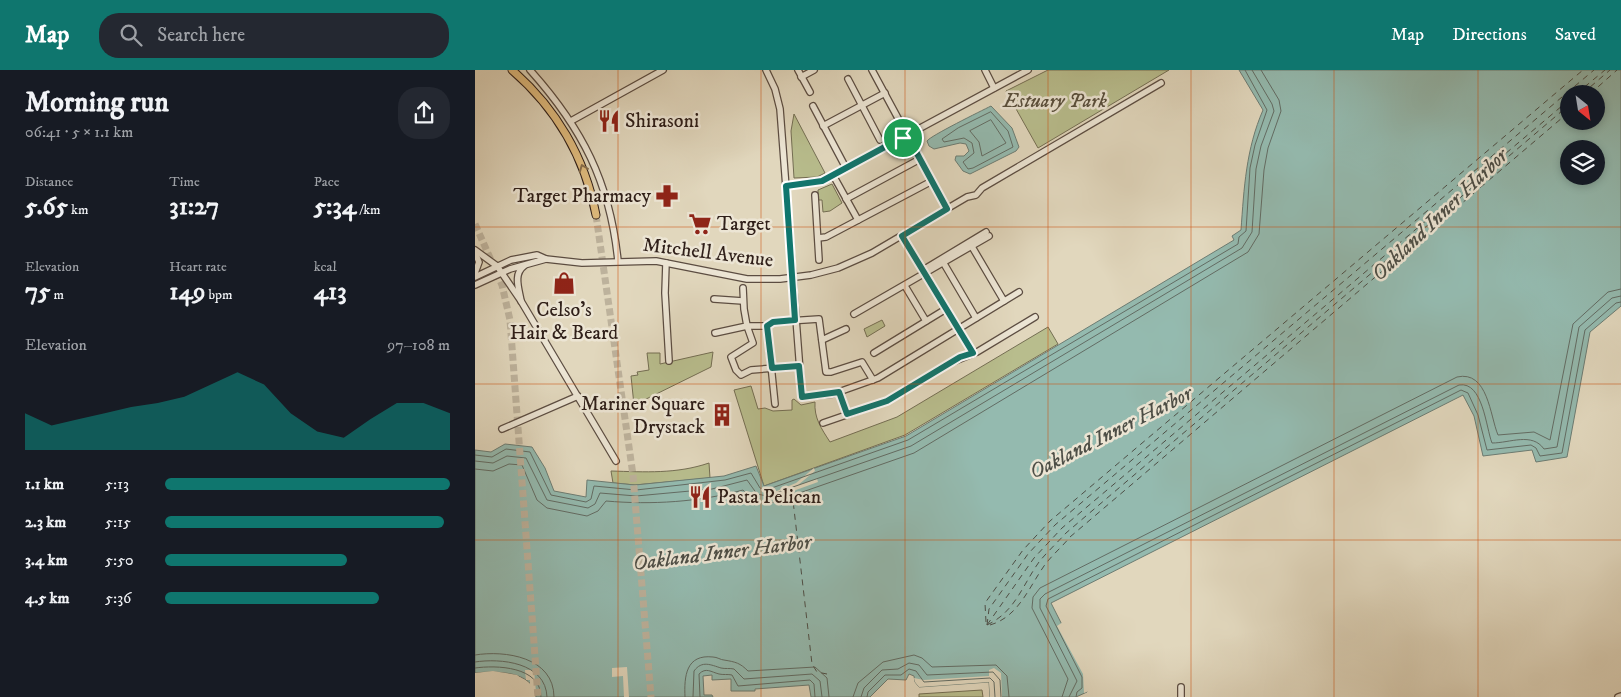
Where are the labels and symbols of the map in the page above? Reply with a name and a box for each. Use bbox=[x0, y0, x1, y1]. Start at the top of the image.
north arrow bbox=[1560, 85, 1605, 130]
park label: Estuary Park bbox=[1002, 89, 1107, 114]
restaurant icon: Shirasoni bbox=[596, 108, 622, 134]
place label: Shirasoni bbox=[625, 109, 699, 134]
pin bbox=[882, 117, 924, 159]
water label: Oakland Inner Harbor bbox=[1366, 142, 1515, 287]
one-way arrow bbox=[578, 164, 589, 173]
pharmacy icon: Target Pharmacy bbox=[654, 183, 680, 209]
place label: Target Pharmacy bbox=[513, 184, 651, 209]
supermarket icon: Target bbox=[687, 211, 713, 237]
place label: Target bbox=[717, 212, 771, 237]
street label: Mitchell Avenue bbox=[641, 233, 775, 273]
shop icon: Celso's Hair & Beard bbox=[551, 270, 577, 296]
place label: Celso's Hair & Beard bbox=[510, 298, 618, 346]
water label: Oakland Inner Harbor bbox=[1025, 380, 1198, 485]
place label: Mariner Square Drystack bbox=[581, 392, 705, 440]
building icon: Mariner Square Drystack bbox=[709, 402, 735, 428]
restaurant icon: Pasta Pelican bbox=[687, 484, 713, 510]
place label: Pasta Pelican bbox=[717, 485, 822, 510]
water label: Oakland Inner Harbor bbox=[631, 529, 814, 577]

